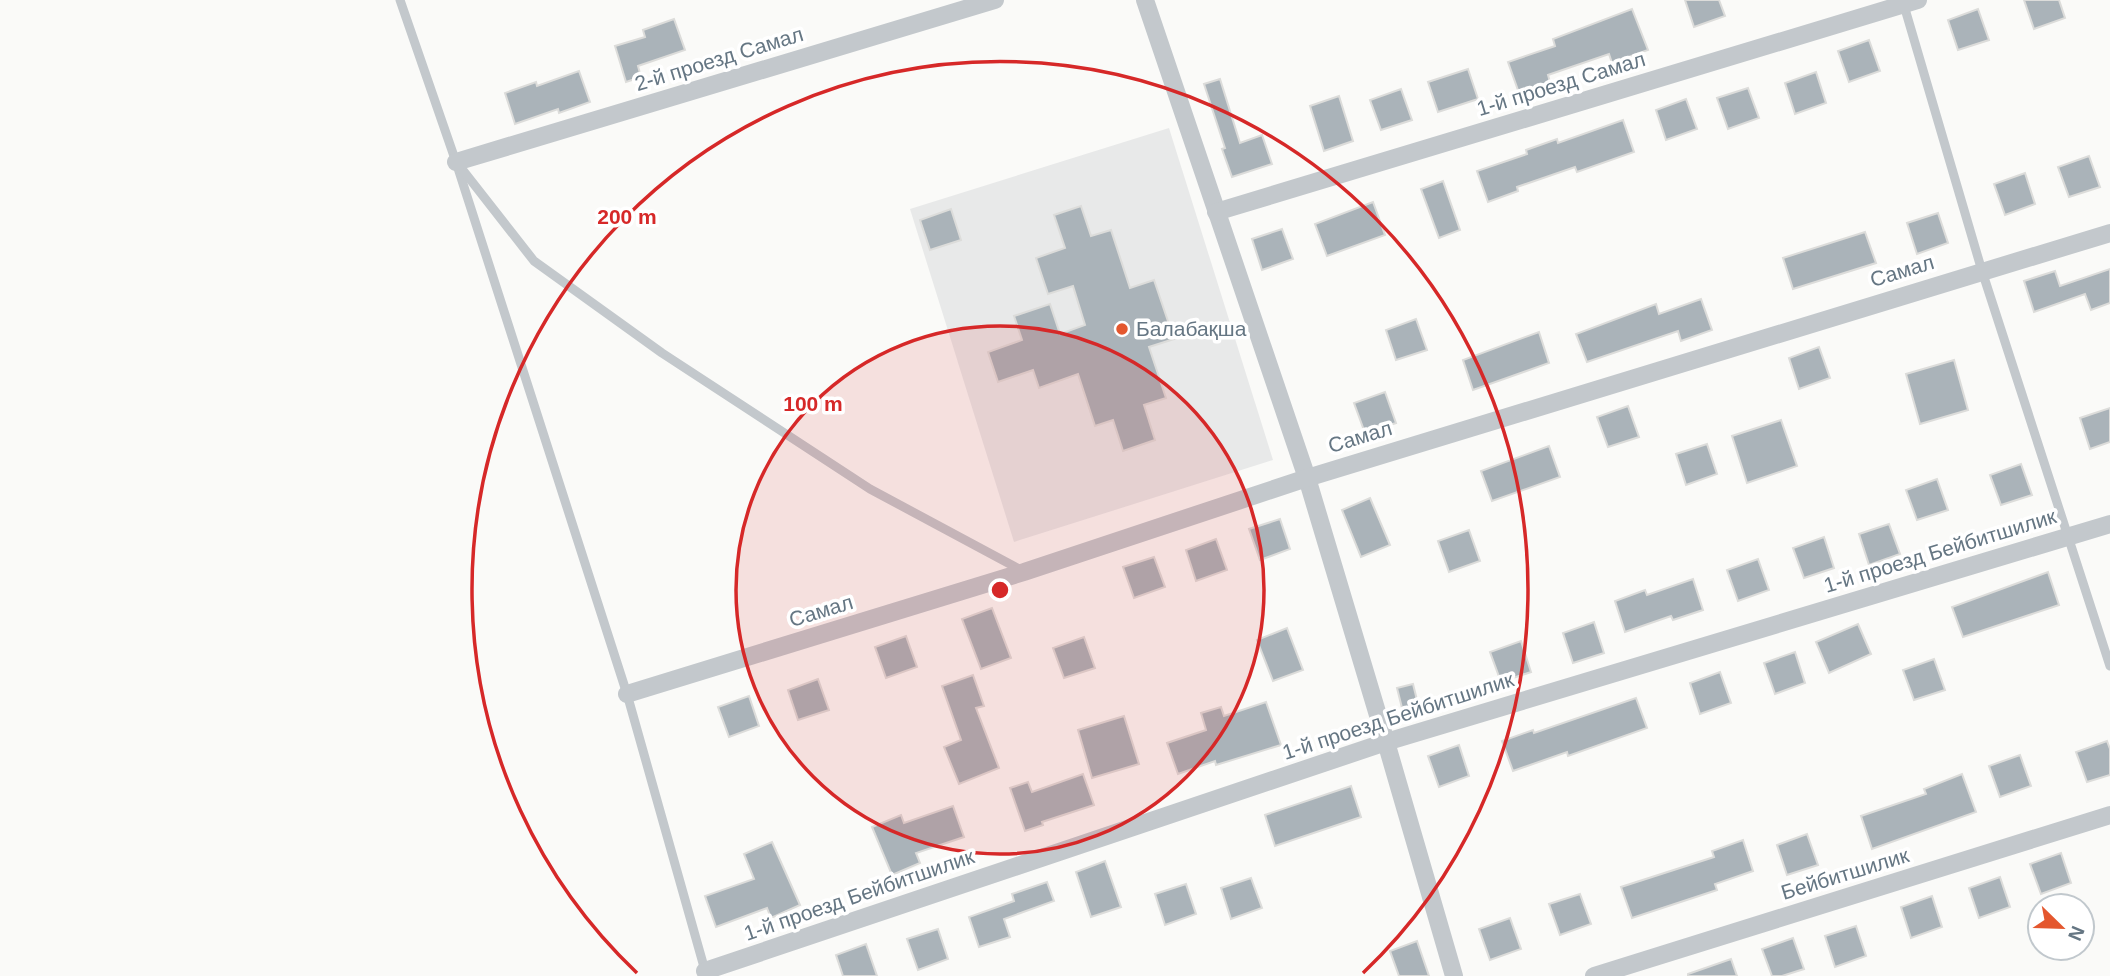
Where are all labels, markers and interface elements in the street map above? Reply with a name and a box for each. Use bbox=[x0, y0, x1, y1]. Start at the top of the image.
street label: 2-й проезд Самал bbox=[632, 22, 806, 95]
street label: 1-й проезд Самал bbox=[1474, 47, 1648, 120]
text: 200 m bbox=[597, 205, 657, 228]
street label: Самал bbox=[1867, 250, 1937, 291]
place label: Балабақша bbox=[1136, 317, 1247, 340]
marker: Балабақша bbox=[1114, 321, 1130, 337]
text: 100 m bbox=[783, 392, 843, 415]
street label: Самал bbox=[1325, 416, 1395, 457]
street label: 1-й проезд Бейбитшилик bbox=[1821, 504, 2060, 597]
centre of rings bbox=[988, 578, 1012, 602]
street label: Самал bbox=[786, 590, 856, 631]
street label: 1-й проезд Бейбитшилик bbox=[1279, 667, 1517, 764]
street label: Бейбитшилик bbox=[1778, 843, 1912, 904]
street label: 1-й проезд Бейбитшилик bbox=[741, 844, 978, 945]
north arrow bbox=[2026, 892, 2096, 962]
text: N bbox=[2064, 923, 2089, 944]

